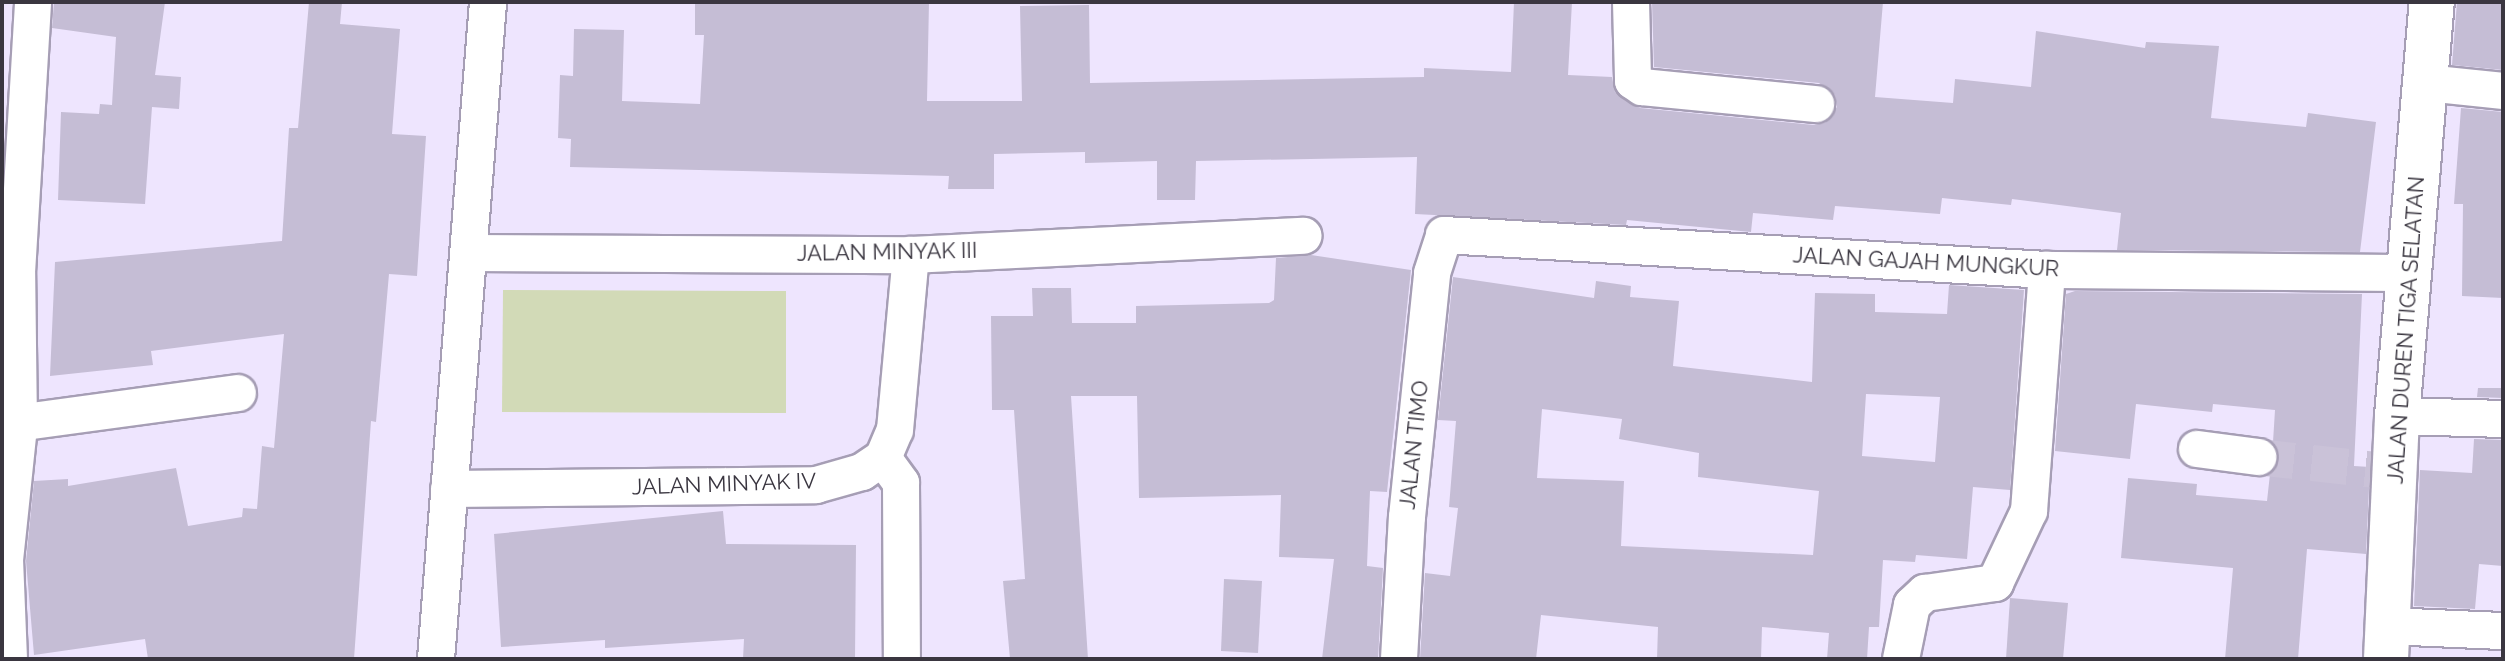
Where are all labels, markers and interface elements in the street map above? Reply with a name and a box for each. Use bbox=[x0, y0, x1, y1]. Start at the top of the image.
street label: JALAN DUREN TIGA SELATAN bbox=[2382, 174, 2430, 486]
street label: JALAN MINYAK III bbox=[796, 237, 978, 267]
street label: JALAN GAJAH MUNGKUR bbox=[1792, 242, 2060, 282]
street label: JALAN TIMO bbox=[1394, 379, 1434, 511]
street label: JALAN MINYAK IV bbox=[631, 468, 817, 500]

